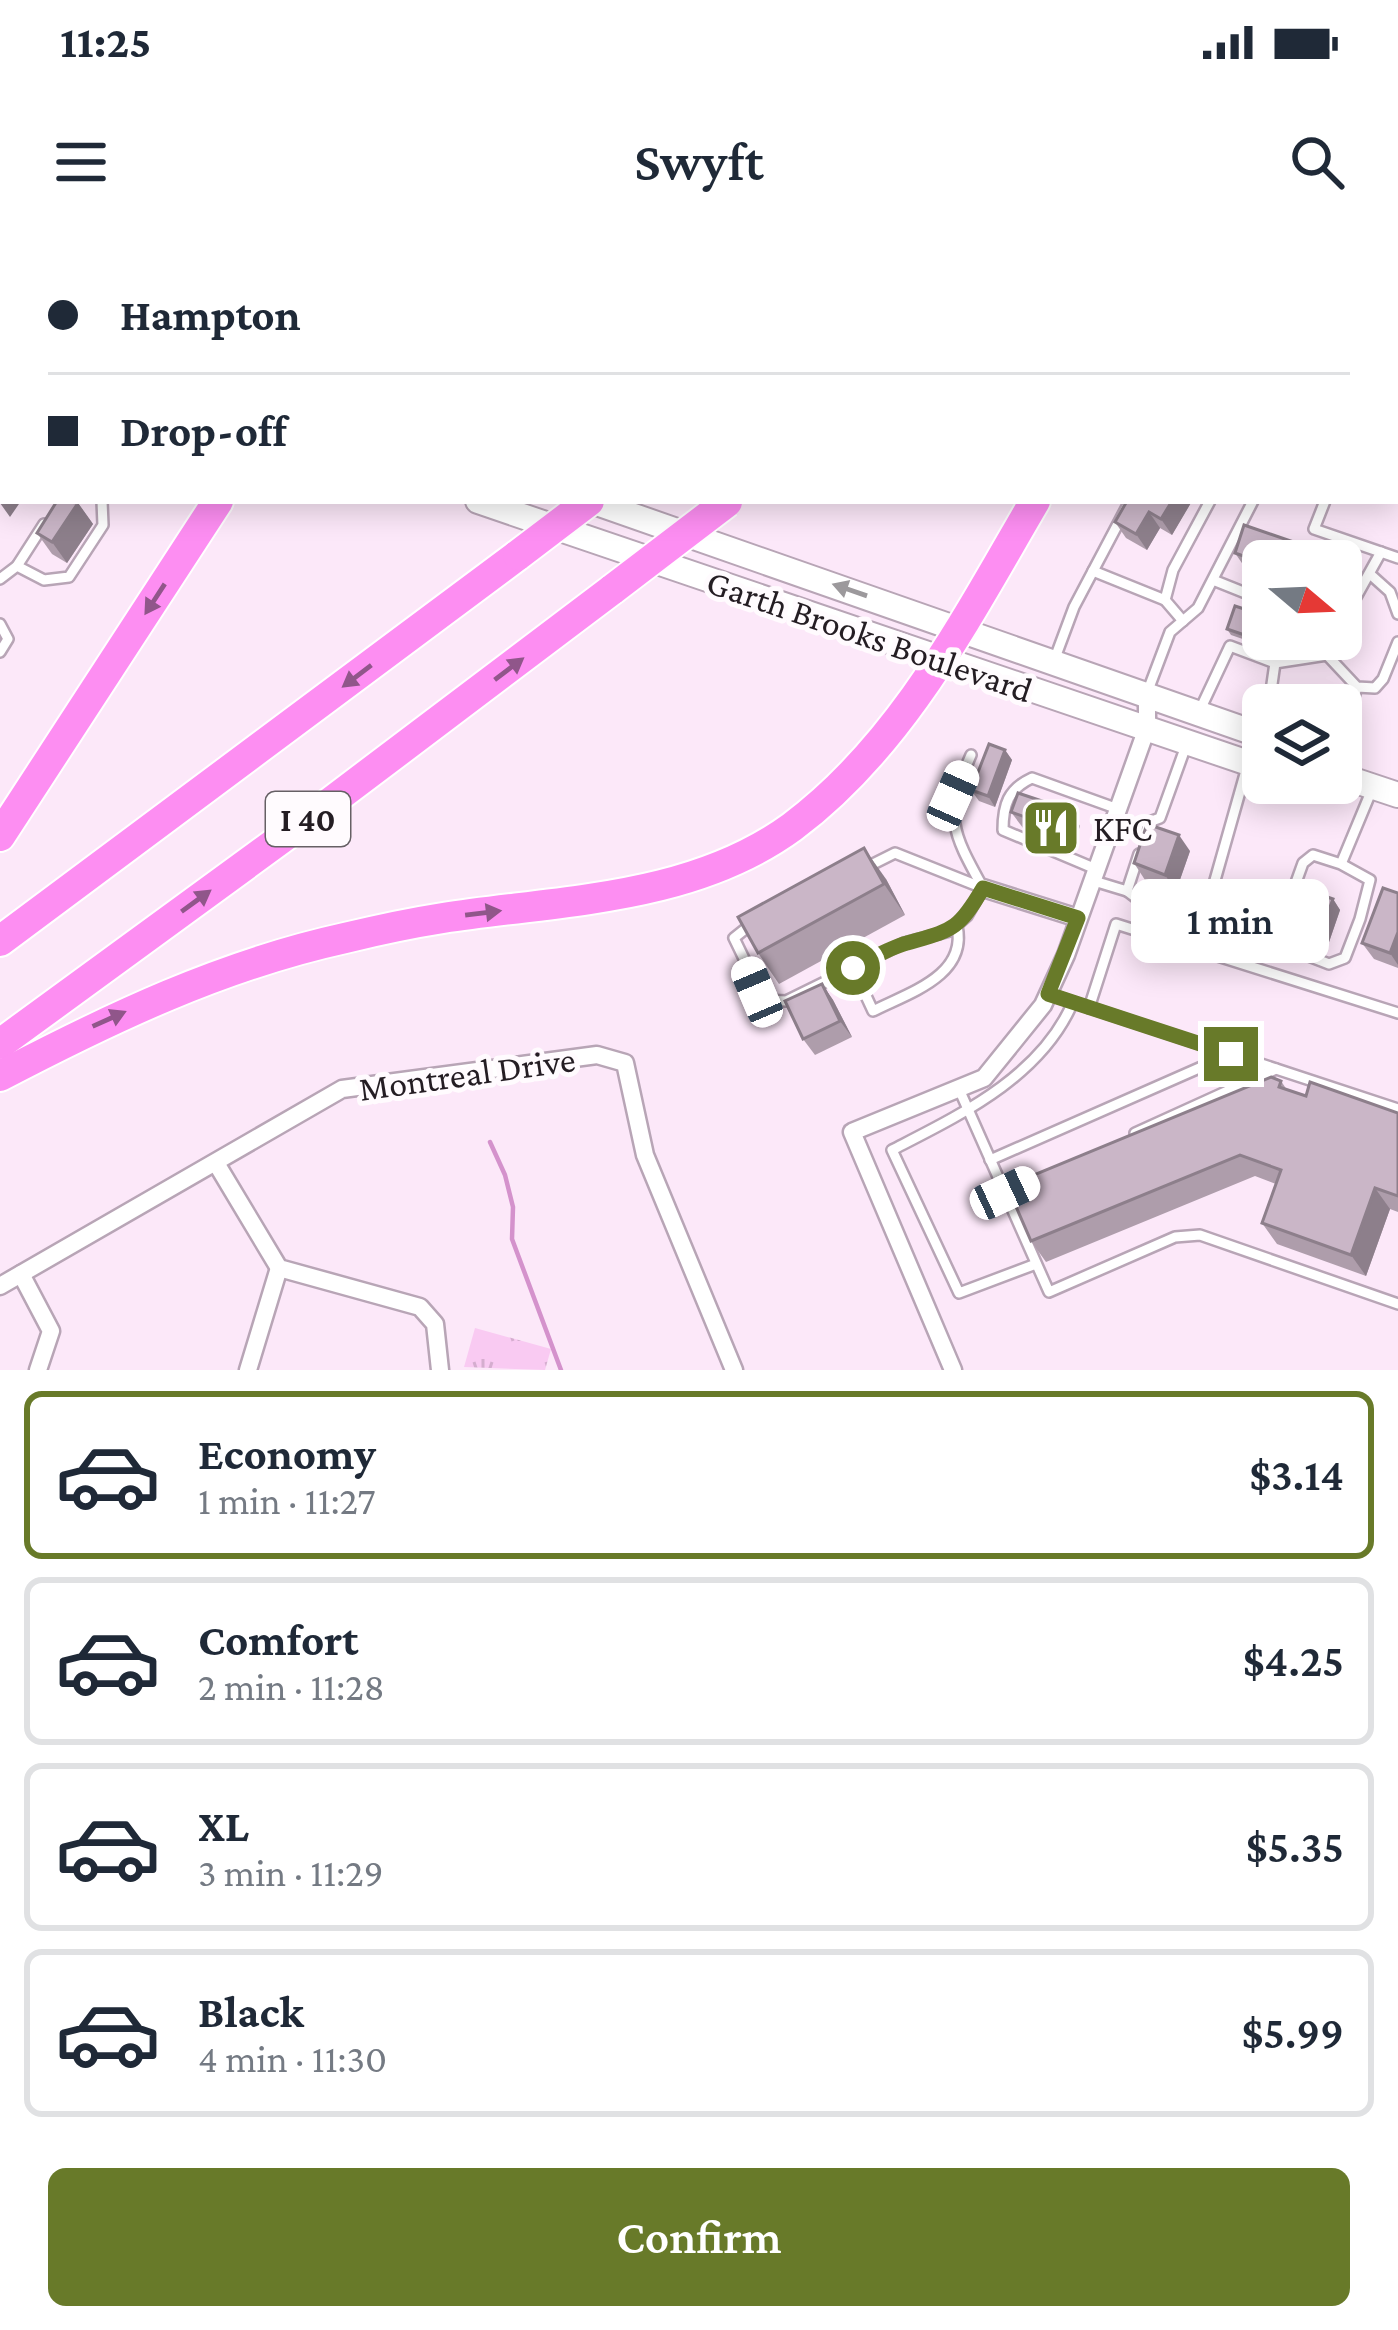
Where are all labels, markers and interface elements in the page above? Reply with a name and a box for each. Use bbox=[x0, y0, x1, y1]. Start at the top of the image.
text: 11:25 bbox=[60, 17, 151, 67]
icon: menu bbox=[48, 129, 114, 195]
icon: search bbox=[1284, 129, 1350, 195]
text: Swyft bbox=[634, 132, 764, 192]
text: Hampton bbox=[120, 290, 301, 340]
text: Drop-off bbox=[120, 406, 287, 456]
north arrow bbox=[1242, 540, 1362, 660]
map controls bbox=[1242, 540, 1362, 804]
street label: Garth Brooks Boulevard bbox=[702, 561, 1038, 710]
one-way arrow bbox=[831, 580, 867, 599]
one-way arrow bbox=[144, 583, 166, 616]
one-way arrow bbox=[494, 657, 525, 681]
one-way arrow bbox=[342, 663, 373, 688]
button: layers bbox=[1242, 684, 1362, 804]
car bbox=[922, 756, 984, 836]
road number: I 40 bbox=[266, 792, 350, 846]
restaurant icon: KFC bbox=[1020, 797, 1082, 859]
place label: KFC bbox=[1093, 809, 1153, 849]
callout: 1 min bbox=[1132, 880, 1330, 964]
one-way arrow bbox=[180, 889, 212, 913]
text: 1 min bbox=[1187, 899, 1273, 942]
one-way arrow bbox=[464, 903, 502, 922]
route start bbox=[826, 941, 880, 995]
car bbox=[726, 952, 788, 1032]
one-way arrow bbox=[92, 1009, 127, 1029]
route end bbox=[1204, 1027, 1258, 1081]
street label: Montreal Drive bbox=[356, 1039, 578, 1109]
car bbox=[965, 1161, 1045, 1225]
icon: car bbox=[54, 1421, 162, 1529]
text: Economy bbox=[198, 1429, 376, 1479]
text: $3.14 bbox=[1249, 1450, 1344, 1500]
text: 1 min · 11:27 bbox=[198, 1479, 376, 1522]
icon: car bbox=[54, 1607, 162, 1715]
text: Comfort bbox=[198, 1615, 359, 1665]
text: $4.25 bbox=[1243, 1636, 1344, 1686]
text: 2 min · 11:28 bbox=[198, 1665, 385, 1708]
icon: car bbox=[54, 1793, 162, 1901]
text: XL bbox=[198, 1801, 249, 1851]
text: $5.35 bbox=[1246, 1822, 1344, 1872]
text: 3 min · 11:29 bbox=[198, 1851, 384, 1894]
icon: car bbox=[54, 1979, 162, 2087]
text: Black bbox=[198, 1987, 304, 2037]
text: $5.99 bbox=[1241, 2008, 1344, 2058]
text: 4 min · 11:30 bbox=[198, 2037, 387, 2080]
button: Confirm bbox=[48, 2168, 1350, 2306]

